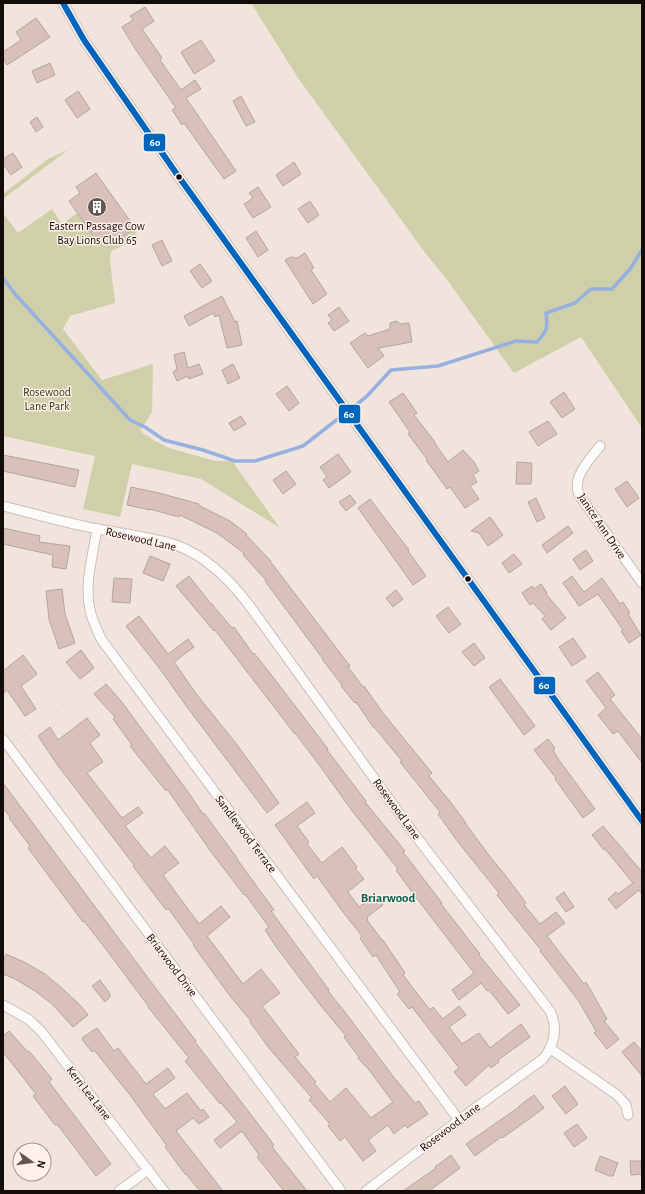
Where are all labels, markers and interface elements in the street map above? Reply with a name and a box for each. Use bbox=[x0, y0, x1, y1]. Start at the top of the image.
line badge: 60 bbox=[143, 133, 166, 152]
text: 60 bbox=[149, 137, 161, 148]
unlabelled marker bbox=[174, 172, 184, 182]
building icon: Eastern Passage Cow Bay Lions Club 65 bbox=[86, 196, 108, 218]
place label: Eastern Passage Cow Bay Lions Club 65 bbox=[49, 220, 145, 247]
park label: Rosewood Lane Park bbox=[23, 386, 71, 412]
line badge: 60 bbox=[338, 404, 361, 424]
text: 60 bbox=[343, 409, 355, 420]
street label: Janice Ann Drive bbox=[576, 491, 628, 561]
street label: Rosewood Lane bbox=[105, 525, 177, 553]
unlabelled marker bbox=[463, 574, 473, 584]
line badge: 60 bbox=[533, 676, 556, 695]
text: 60 bbox=[538, 680, 550, 691]
street label: Rosewood Lane bbox=[371, 776, 423, 842]
street label: Sandlewood Terrace bbox=[213, 793, 279, 875]
district label: Briarwood bbox=[361, 892, 416, 905]
street label: Briarwood Drive bbox=[145, 931, 199, 999]
street label: Kerri Lea Lane bbox=[64, 1064, 114, 1122]
street label: Rosewood Lane bbox=[418, 1101, 482, 1153]
north arrow bbox=[12, 1142, 52, 1182]
text: N bbox=[35, 1159, 47, 1169]

